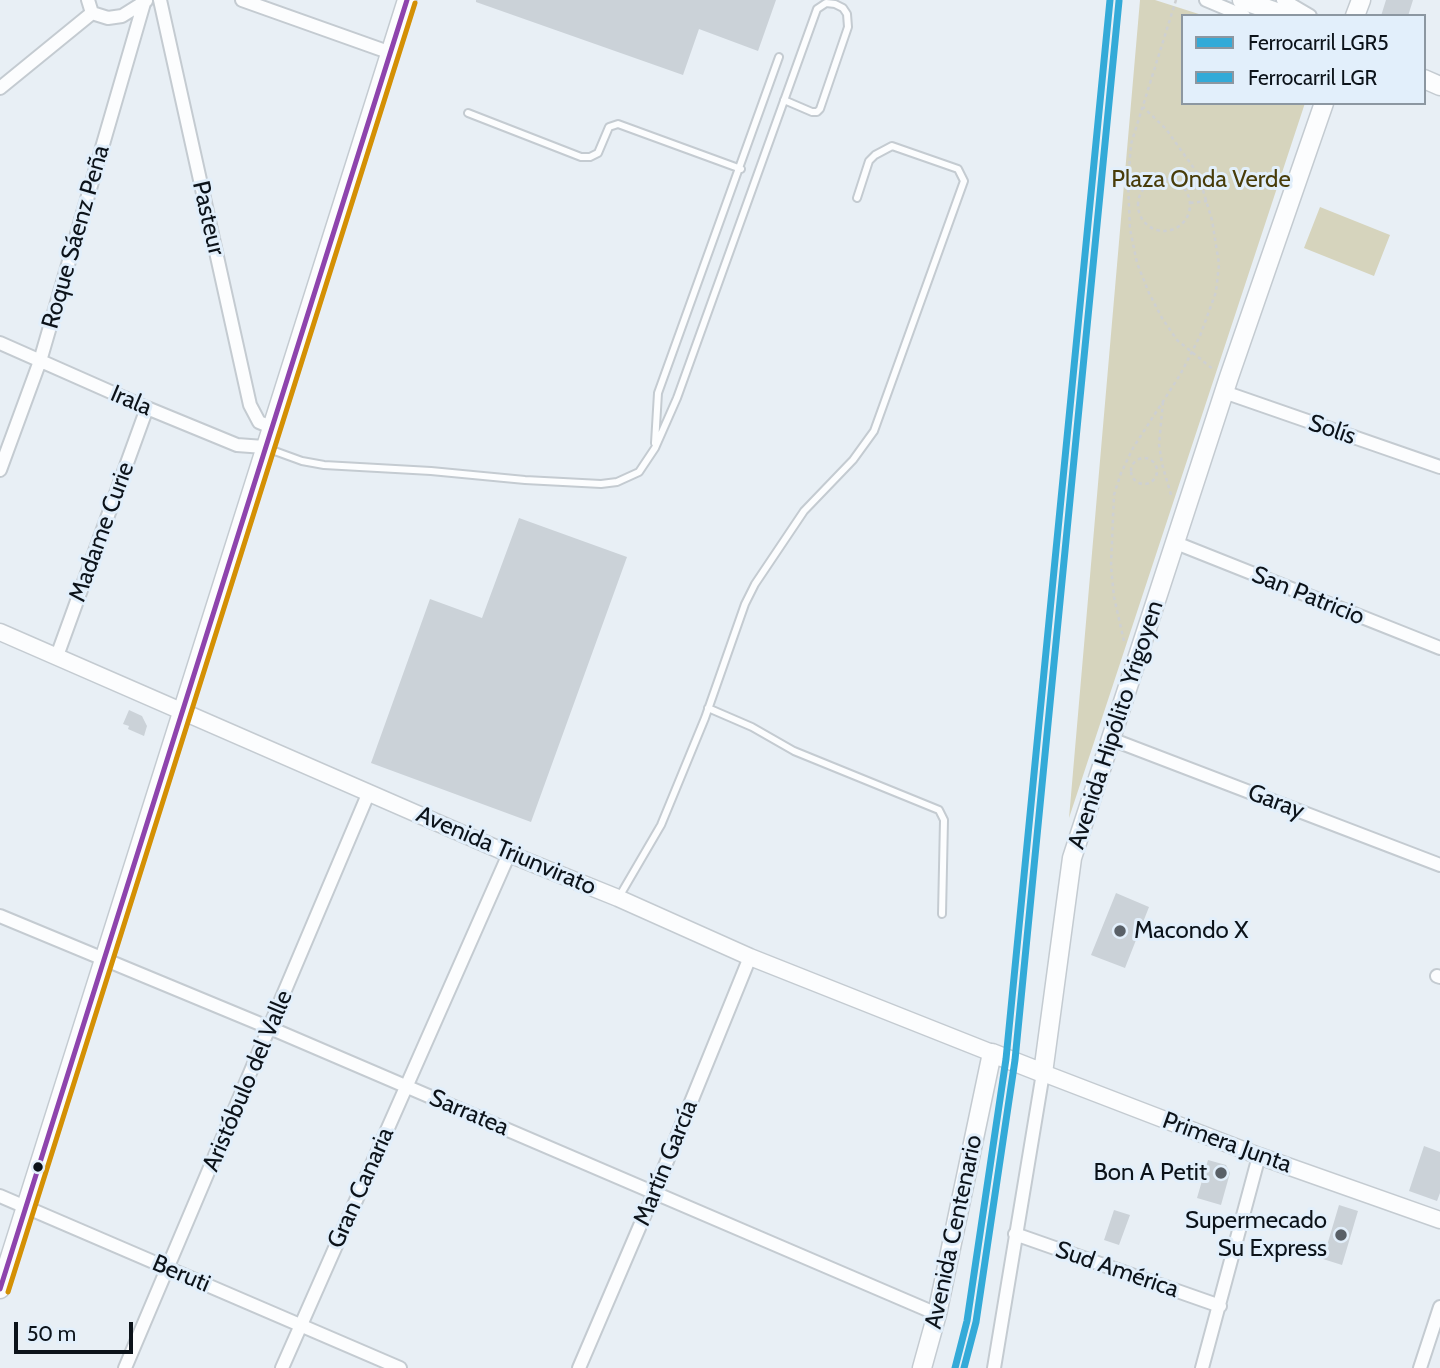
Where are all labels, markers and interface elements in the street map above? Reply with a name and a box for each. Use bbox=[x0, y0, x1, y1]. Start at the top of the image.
legend bbox=[1181, 14, 1426, 105]
text: Ferrocarril LGR5 bbox=[1248, 30, 1389, 55]
text: Ferrocarril LGR bbox=[1248, 65, 1377, 90]
street label: Roque Sáenz Peña bbox=[36, 142, 116, 332]
park label: Plaza Onda Verde bbox=[1111, 166, 1291, 194]
street label: Pasteur bbox=[186, 178, 230, 258]
street label: Irala bbox=[106, 380, 156, 422]
street label: Solís bbox=[1305, 409, 1359, 451]
street label: Madame Curie bbox=[63, 458, 141, 606]
street label: San Patricio bbox=[1247, 560, 1369, 632]
street label: Avenida Hipólito Yrigoyen bbox=[1062, 597, 1170, 853]
street label: Garay bbox=[1244, 778, 1308, 826]
street label: Avenida Triunvirato bbox=[412, 800, 600, 902]
place label: Macondo X bbox=[1134, 917, 1248, 945]
marker: Macondo X bbox=[1112, 923, 1128, 939]
street label: Aristóbulo del Valle bbox=[197, 986, 299, 1176]
street label: Sarratea bbox=[425, 1083, 513, 1143]
street label: Martín García bbox=[628, 1096, 704, 1230]
street label: Primera Junta bbox=[1159, 1106, 1295, 1180]
street label: Gran Canaria bbox=[322, 1123, 400, 1253]
street label: Avenida Centenario bbox=[919, 1132, 989, 1332]
place label: Bon A Petit bbox=[1094, 1159, 1207, 1187]
unlabelled marker bbox=[31, 1160, 45, 1174]
marker: Bon A Petit bbox=[1213, 1165, 1229, 1181]
place label: Supermecado Su Express bbox=[1185, 1207, 1327, 1263]
marker: Supermecado Su Express bbox=[1333, 1227, 1349, 1243]
street label: Sud América bbox=[1052, 1235, 1182, 1305]
street label: Beruti bbox=[148, 1249, 214, 1299]
scale bar bbox=[18, 1308, 136, 1352]
text: 50 m bbox=[27, 1321, 76, 1346]

